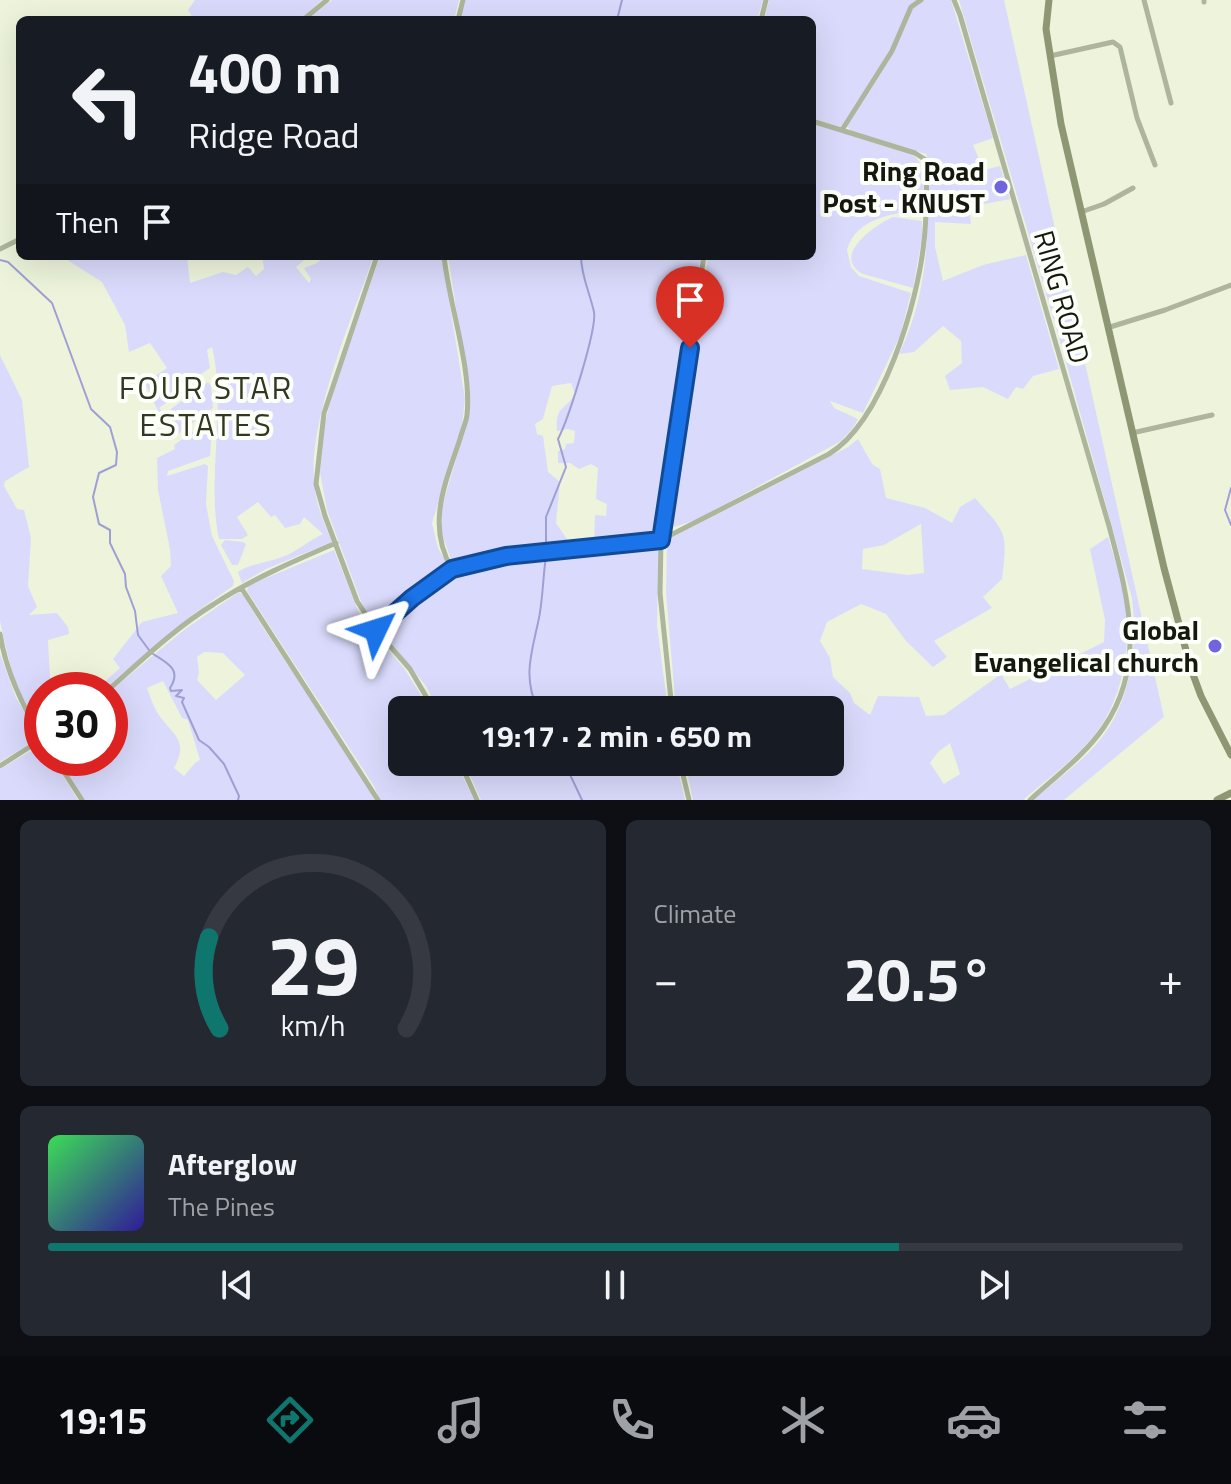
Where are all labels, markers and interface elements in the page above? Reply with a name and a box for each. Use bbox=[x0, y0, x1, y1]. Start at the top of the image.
text: 400 m bbox=[188, 30, 341, 115]
icon: left bbox=[56, 48, 160, 152]
text: Ridge Road bbox=[188, 107, 360, 162]
place label: Ring Road Post - KNUST bbox=[822, 149, 985, 224]
marker: Ring Road Post - KNUST bbox=[992, 178, 1010, 196]
text: Then bbox=[56, 199, 119, 245]
icon: arrive bbox=[135, 200, 179, 244]
street label: RING ROAD bbox=[1023, 225, 1102, 368]
pin bbox=[656, 266, 724, 348]
icon: arrive bbox=[668, 278, 712, 322]
district label: FOUR STAR ESTATES bbox=[119, 363, 293, 448]
position arrow bbox=[334, 588, 418, 672]
place label: Global Evangelical church bbox=[974, 608, 1199, 683]
marker: Global Evangelical church bbox=[1206, 637, 1224, 655]
speed limit sign: 30 bbox=[24, 672, 128, 776]
text: 19:17 · 2 min · 650 m bbox=[480, 713, 752, 759]
text: Climate bbox=[654, 894, 736, 933]
text: 29 bbox=[266, 901, 359, 1027]
text: 20.5° bbox=[843, 933, 993, 1024]
text: − bbox=[654, 945, 678, 1012]
text: + bbox=[1158, 945, 1183, 1012]
text: km/h bbox=[280, 1004, 345, 1047]
text: Afterglow bbox=[168, 1141, 297, 1187]
text: The Pines bbox=[168, 1187, 275, 1226]
icon: previous bbox=[215, 1263, 259, 1307]
icon: pause bbox=[593, 1263, 637, 1307]
icon: next bbox=[972, 1263, 1016, 1307]
icon: directions bbox=[262, 1392, 318, 1448]
icon: music bbox=[433, 1392, 489, 1448]
icon: phone bbox=[604, 1392, 660, 1448]
icon: climate bbox=[775, 1392, 831, 1448]
icon: car bbox=[946, 1392, 1002, 1448]
icon: filters bbox=[1117, 1392, 1173, 1448]
text: 19:15 bbox=[58, 1393, 147, 1448]

